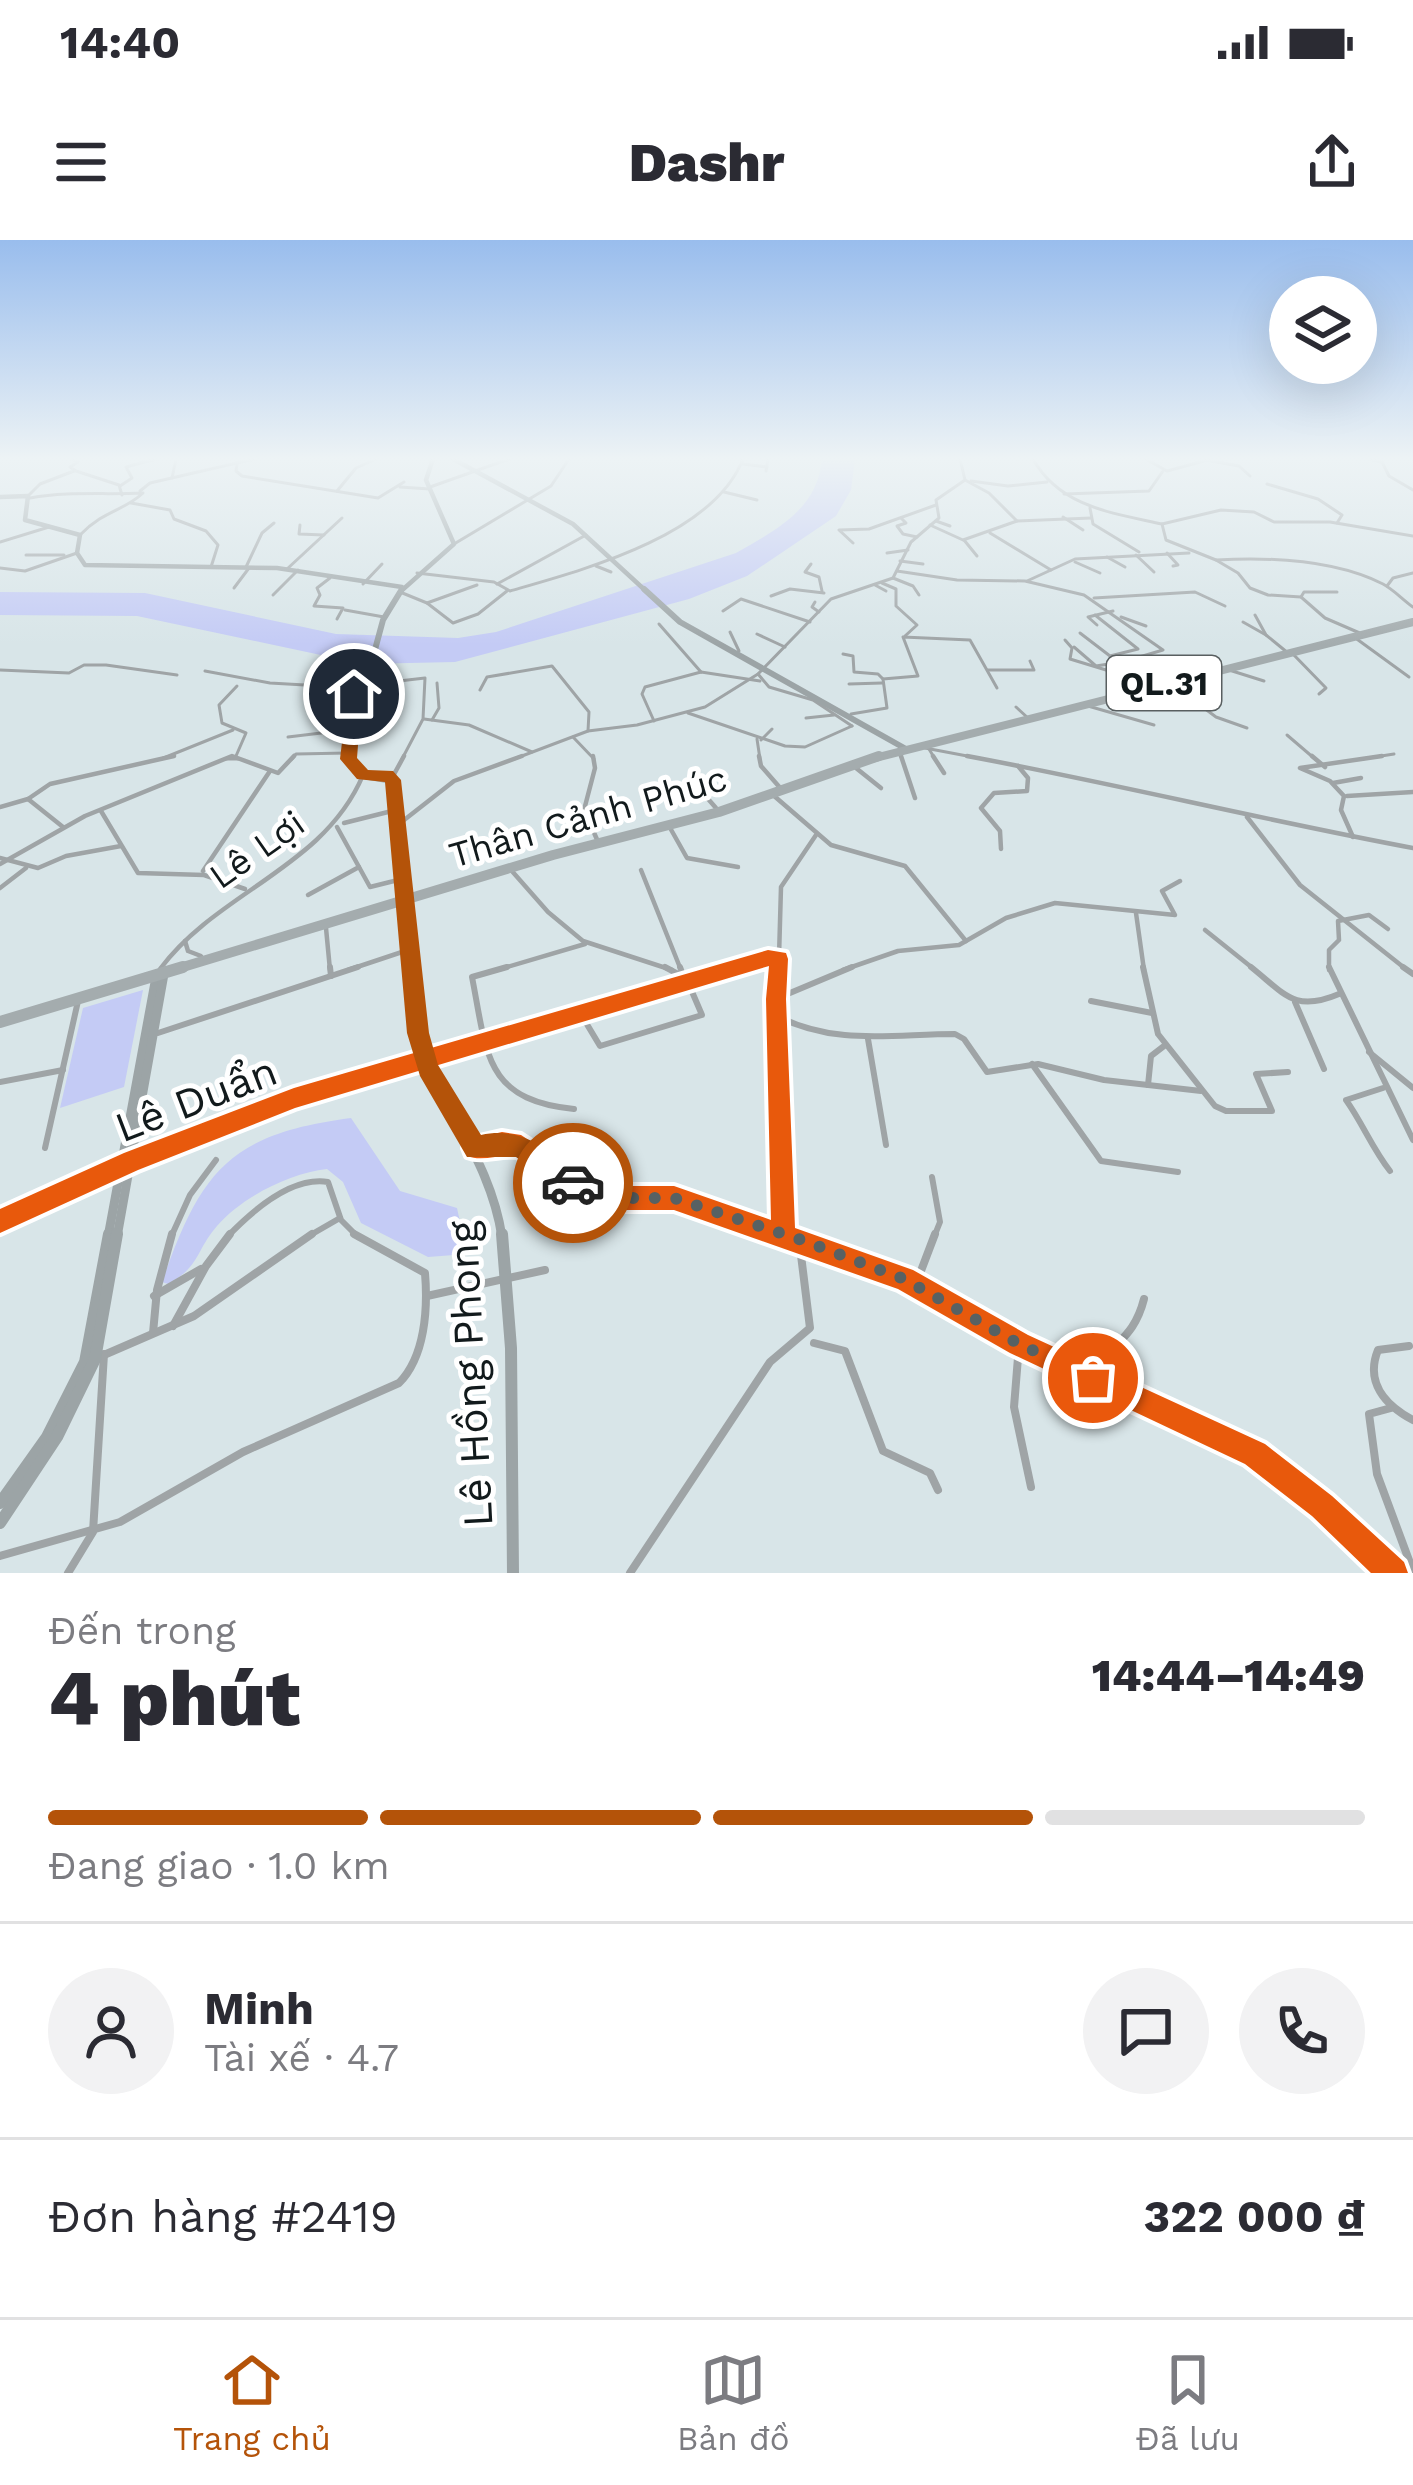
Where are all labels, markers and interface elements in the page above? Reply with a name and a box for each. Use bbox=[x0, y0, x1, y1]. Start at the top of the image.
text: 14:40 bbox=[60, 16, 180, 69]
icon: menu bbox=[48, 129, 114, 195]
icon: share bbox=[1299, 129, 1365, 195]
text: Dashr bbox=[629, 131, 784, 194]
map controls bbox=[1269, 276, 1377, 384]
button: layers bbox=[1269, 276, 1377, 384]
pin bbox=[303, 643, 405, 745]
road number: QL.31 bbox=[1107, 656, 1221, 710]
icon: home bbox=[321, 661, 387, 727]
street label: Thân Cảnh Phúc bbox=[444, 757, 732, 877]
street label: Lê Lợi bbox=[201, 802, 313, 898]
street label: Lê Duẩn bbox=[108, 1046, 284, 1152]
courier bbox=[513, 1123, 633, 1243]
icon: car bbox=[540, 1150, 606, 1216]
street label: Lê Hồng Phong bbox=[437, 1219, 502, 1528]
pin bbox=[1042, 1327, 1144, 1429]
icon: bag bbox=[1060, 1345, 1126, 1411]
text: Đến trong bbox=[48, 1608, 236, 1653]
text: 14:44–14:49 bbox=[1092, 1649, 1365, 1702]
text: 4 phút bbox=[48, 1652, 300, 1744]
text: Đang giao · 1.0 km bbox=[48, 1843, 390, 1888]
button: person bbox=[48, 1968, 174, 2094]
button: chat bbox=[1083, 1968, 1209, 2094]
button: phone bbox=[1239, 1968, 1365, 2094]
text: Minh bbox=[204, 1982, 314, 2035]
text: Tài xế · 4.7 bbox=[204, 2035, 399, 2080]
text: Đơn hàng #2419 bbox=[48, 2190, 398, 2243]
text: 322 000 ₫ bbox=[1144, 2190, 1365, 2243]
tab: Trang chủ bbox=[173, 2347, 331, 2458]
tab: Bản đồ bbox=[677, 2347, 789, 2458]
tab: Đã lưu bbox=[1136, 2347, 1240, 2458]

